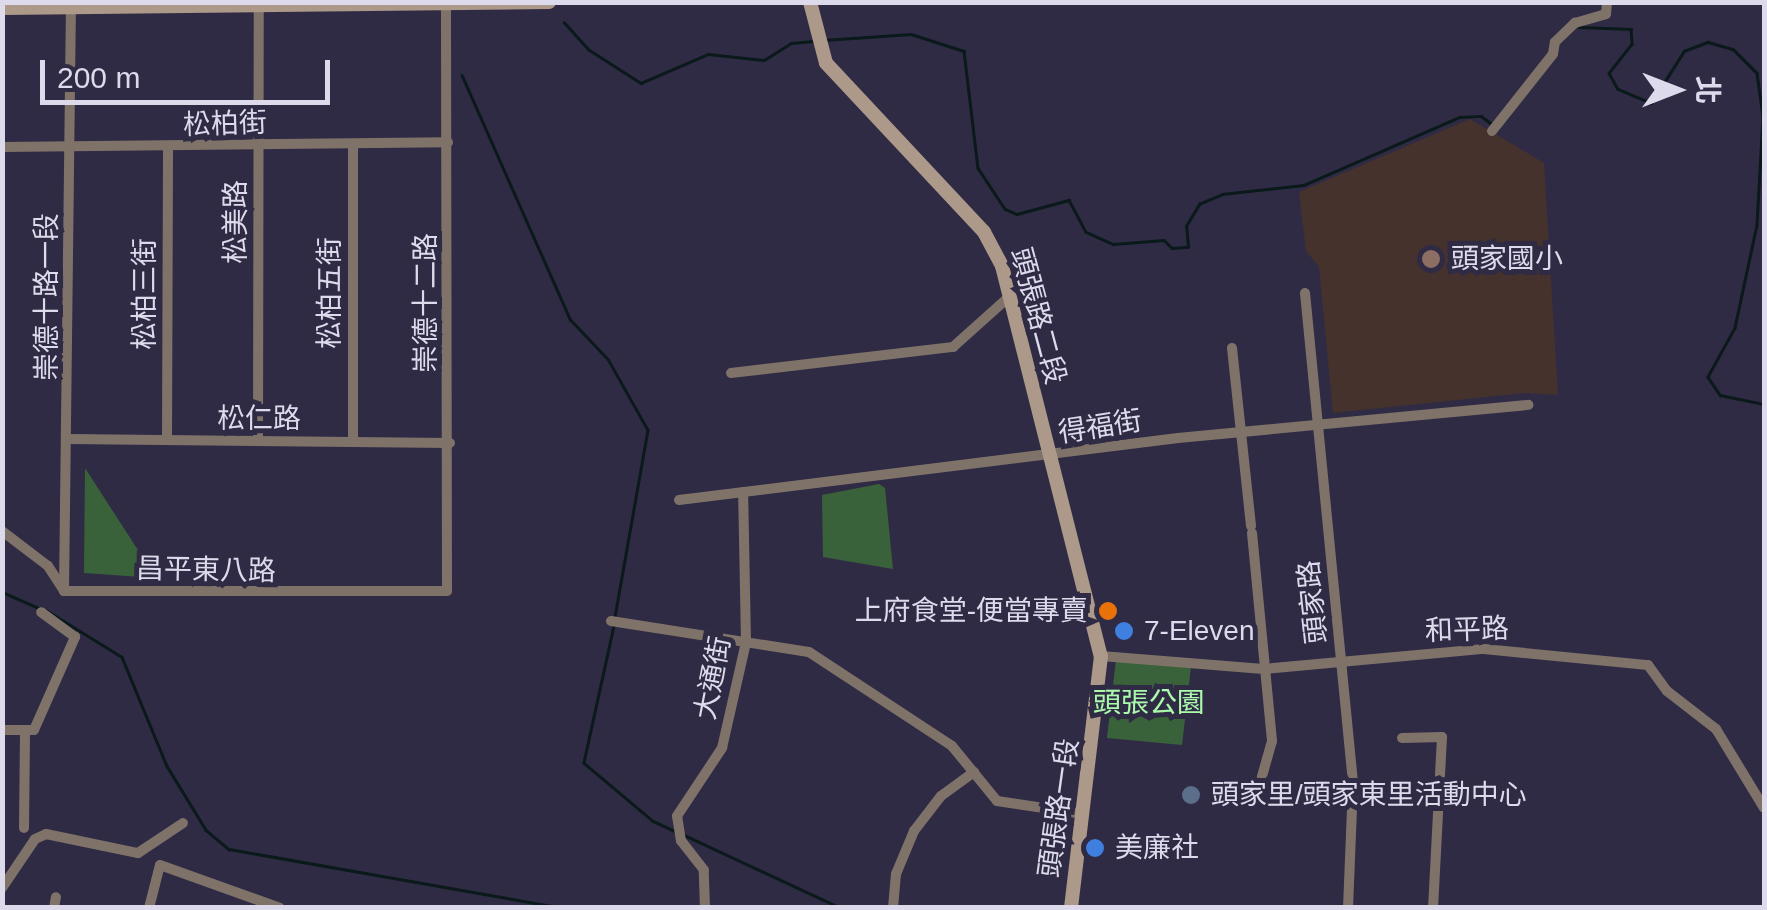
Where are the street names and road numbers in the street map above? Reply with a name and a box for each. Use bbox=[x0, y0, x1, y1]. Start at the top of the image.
street label: 松柏街 bbox=[182, 106, 268, 142]
street label: 松美路 bbox=[219, 180, 253, 264]
street label: 崇德十路一段 bbox=[30, 213, 64, 381]
street label: 崇德十二路 bbox=[409, 233, 443, 373]
street label: 松柏五街 bbox=[313, 237, 347, 349]
street label: 松柏三街 bbox=[128, 238, 162, 350]
street label: 頭張路二段 bbox=[1004, 244, 1072, 388]
street label: 松仁路 bbox=[217, 402, 301, 436]
street label: 得福街 bbox=[1056, 404, 1144, 450]
street label: 昌平東八路 bbox=[136, 552, 276, 588]
street label: 頭家路 bbox=[1292, 558, 1334, 646]
street label: 和平路 bbox=[1424, 612, 1510, 648]
street label: 大通街 bbox=[688, 634, 738, 722]
street label: 頭張路一段 bbox=[1033, 736, 1085, 880]

